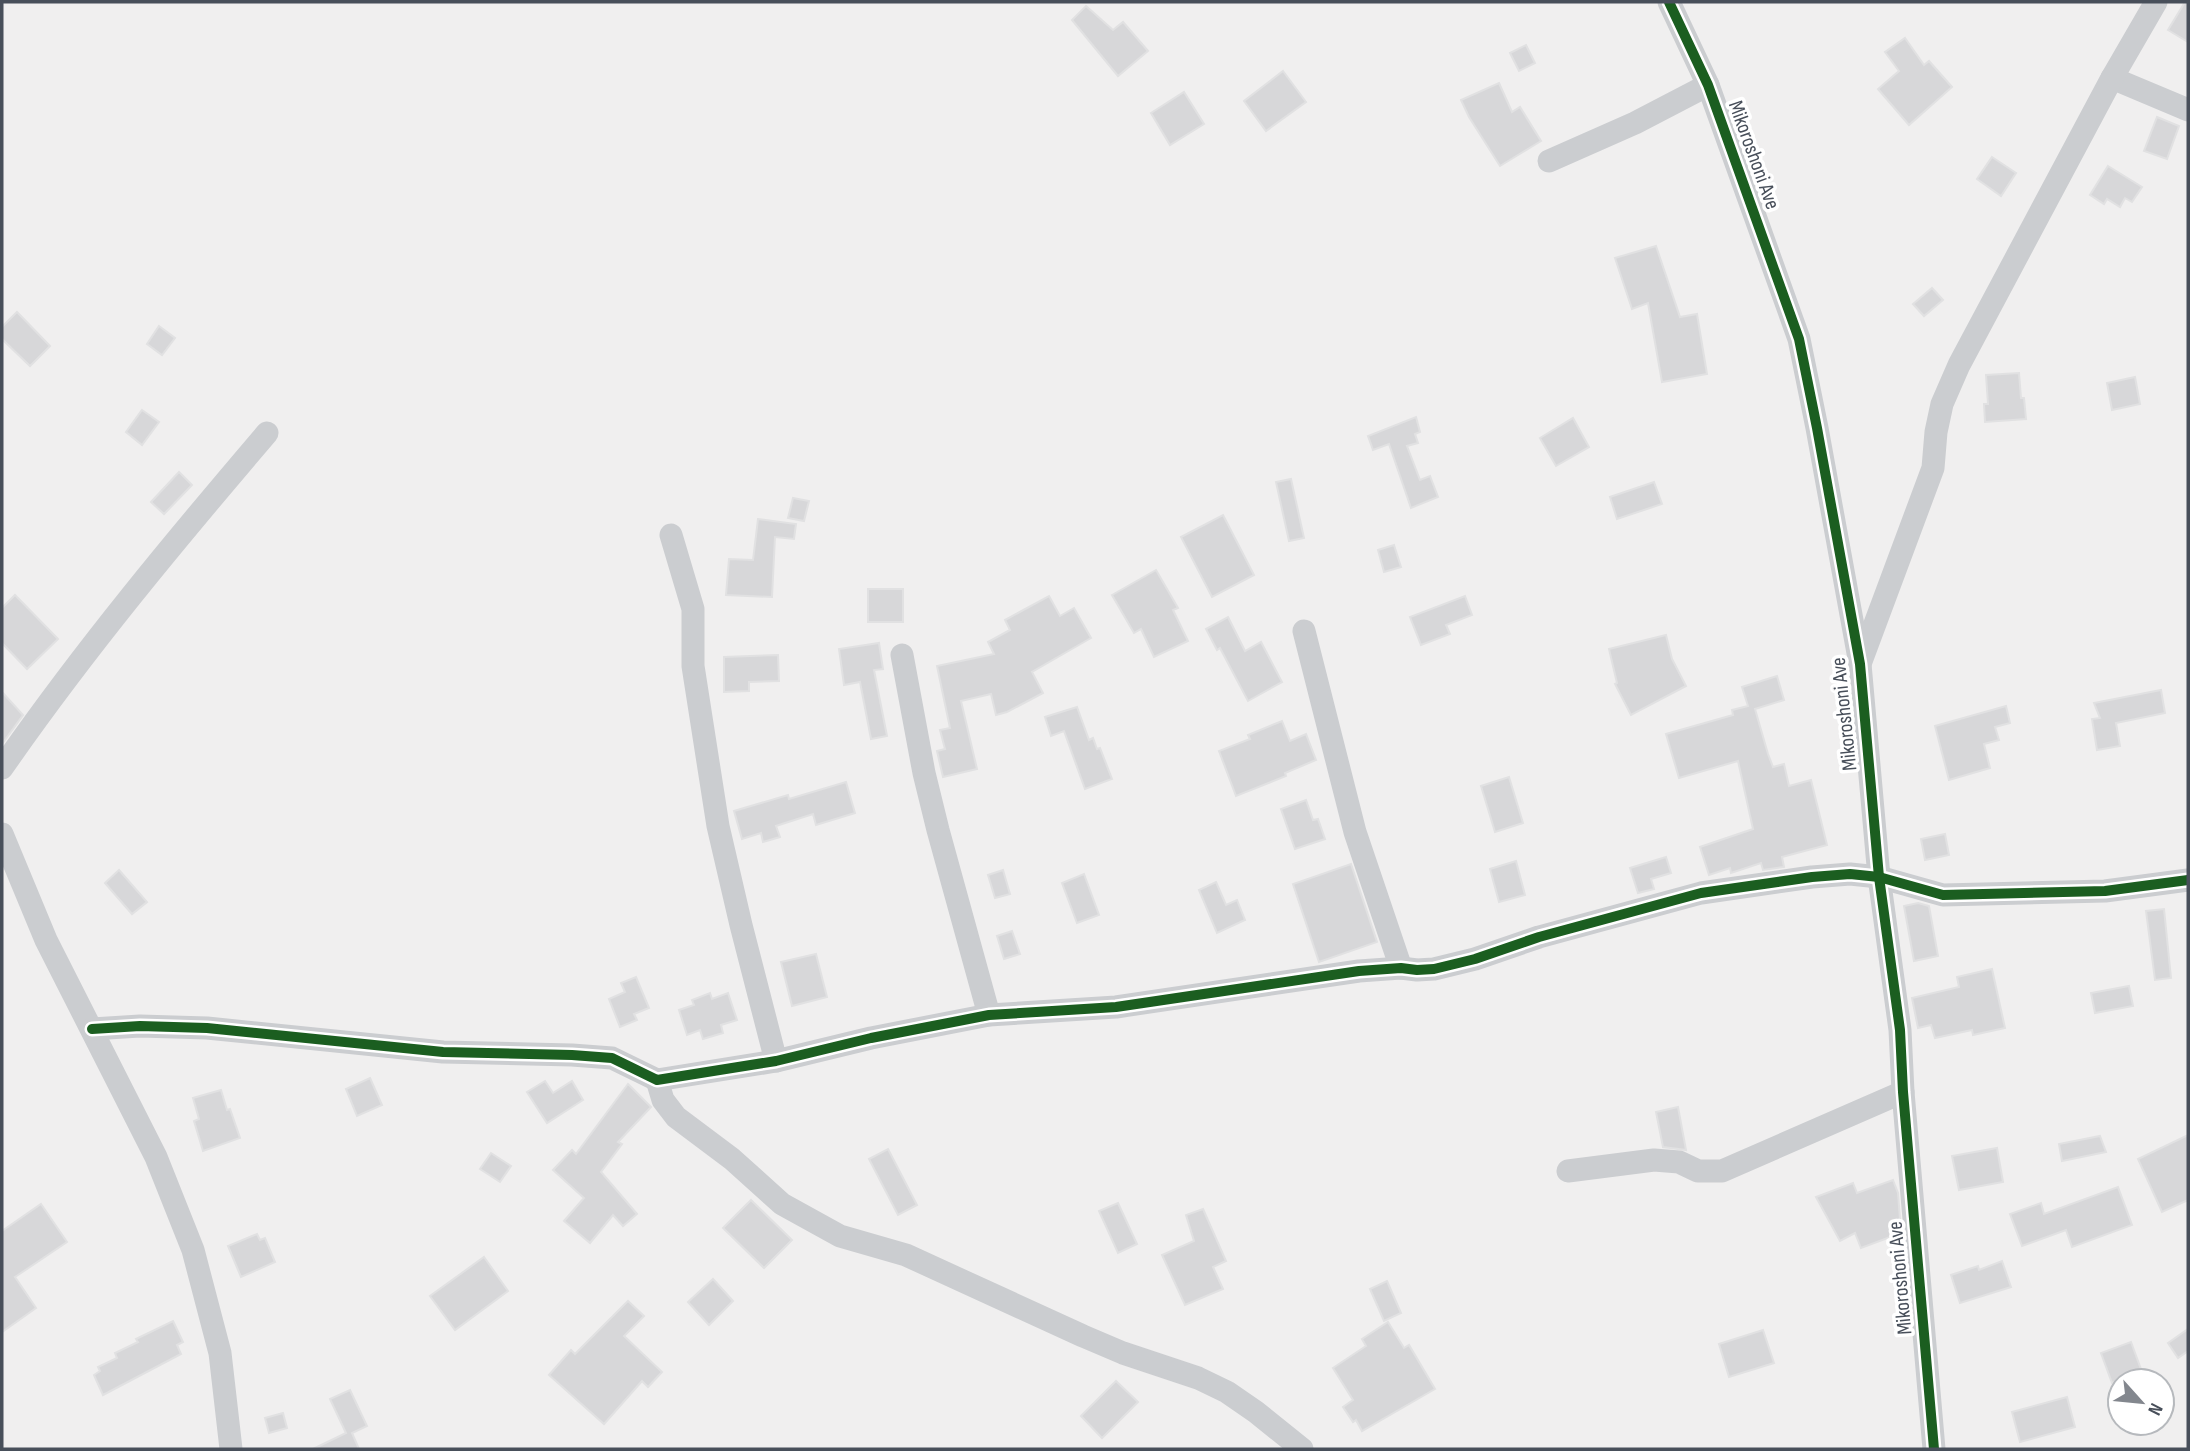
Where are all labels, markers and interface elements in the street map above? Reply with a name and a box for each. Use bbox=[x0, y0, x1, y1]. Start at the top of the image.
street label: Mikoroshoni Ave bbox=[1723, 97, 1785, 213]
street label: Mikoroshoni Ave bbox=[1826, 656, 1862, 772]
street label: Mikoroshoni Ave bbox=[1883, 1220, 1917, 1336]
north arrow bbox=[2106, 1367, 2176, 1437]
text: N bbox=[2142, 1399, 2167, 1419]

